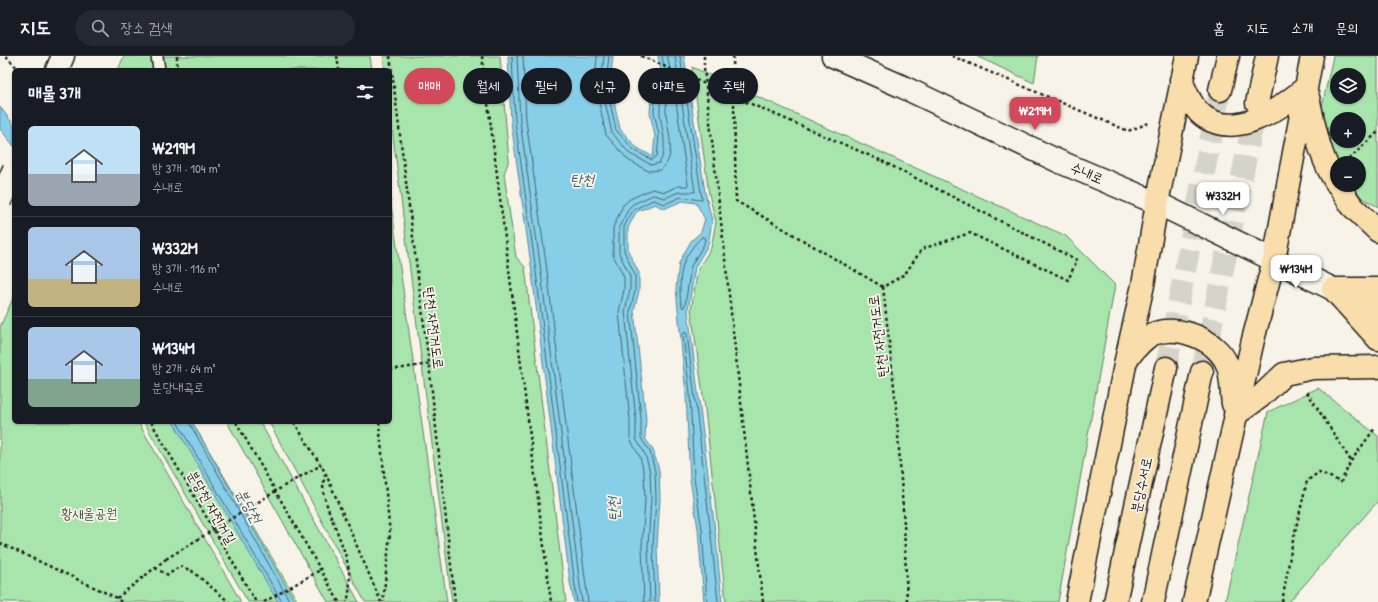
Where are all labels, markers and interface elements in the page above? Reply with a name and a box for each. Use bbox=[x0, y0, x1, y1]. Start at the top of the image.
search box bbox=[75, 10, 355, 46]
text: 지도 bbox=[20, 14, 51, 40]
icon: search bbox=[89, 17, 111, 39]
text: 장소 검색 bbox=[121, 17, 172, 38]
text: 홈 bbox=[1213, 18, 1224, 37]
text: 지도 bbox=[1246, 18, 1269, 37]
text: 소개 bbox=[1291, 18, 1313, 37]
text: 문의 bbox=[1335, 18, 1358, 37]
chip: 매매 bbox=[404, 68, 455, 104]
chip: 월세 bbox=[463, 68, 513, 104]
chip: 필터 bbox=[521, 68, 572, 104]
chip: 신규 bbox=[580, 68, 630, 104]
chip: 아파트 bbox=[638, 68, 700, 104]
chip: 주택 bbox=[708, 68, 758, 104]
map controls bbox=[1330, 68, 1366, 192]
button: layers bbox=[1330, 68, 1366, 104]
text: 매물 3개 bbox=[28, 81, 81, 104]
icon: filters bbox=[354, 81, 376, 103]
pin: ₩219M bbox=[1007, 97, 1063, 131]
text: ₩219M bbox=[1019, 101, 1051, 119]
button: + bbox=[1330, 112, 1366, 148]
text: ₩219M bbox=[152, 136, 195, 159]
icon: home bbox=[60, 142, 108, 190]
button: − bbox=[1330, 156, 1366, 192]
street label: 수내로 bbox=[1068, 157, 1106, 188]
text: 방 3개 · 104 m² bbox=[152, 159, 221, 177]
water label: 탄천 bbox=[570, 169, 596, 190]
text: 수내로 bbox=[152, 178, 183, 196]
pin: ₩332M bbox=[1195, 182, 1251, 216]
text: ₩332M bbox=[1205, 186, 1241, 204]
text: ₩332M bbox=[152, 236, 198, 259]
icon: home bbox=[60, 243, 108, 291]
pin: ₩134M bbox=[1268, 255, 1324, 289]
text: 방 3개 · 116 m² bbox=[152, 259, 220, 277]
text: ₩134M bbox=[1280, 259, 1312, 277]
text: 수내로 bbox=[152, 278, 183, 296]
street label: 탄천 자전거도로 bbox=[420, 286, 449, 370]
street label: 탄천 자전거도로 bbox=[863, 294, 892, 378]
text: ₩134M bbox=[152, 336, 195, 359]
icon: home bbox=[60, 343, 108, 391]
text: 방 2개 · 64 m² bbox=[152, 359, 215, 377]
text: 분당내곡로 bbox=[152, 378, 204, 396]
street label: 분당수서로 bbox=[1125, 455, 1156, 514]
street label: 분당천 자전거길 bbox=[184, 466, 242, 548]
water label: 분당천 bbox=[231, 485, 268, 528]
water label: 탄천 bbox=[602, 494, 625, 522]
park label: 황새울공원 bbox=[61, 503, 117, 522]

